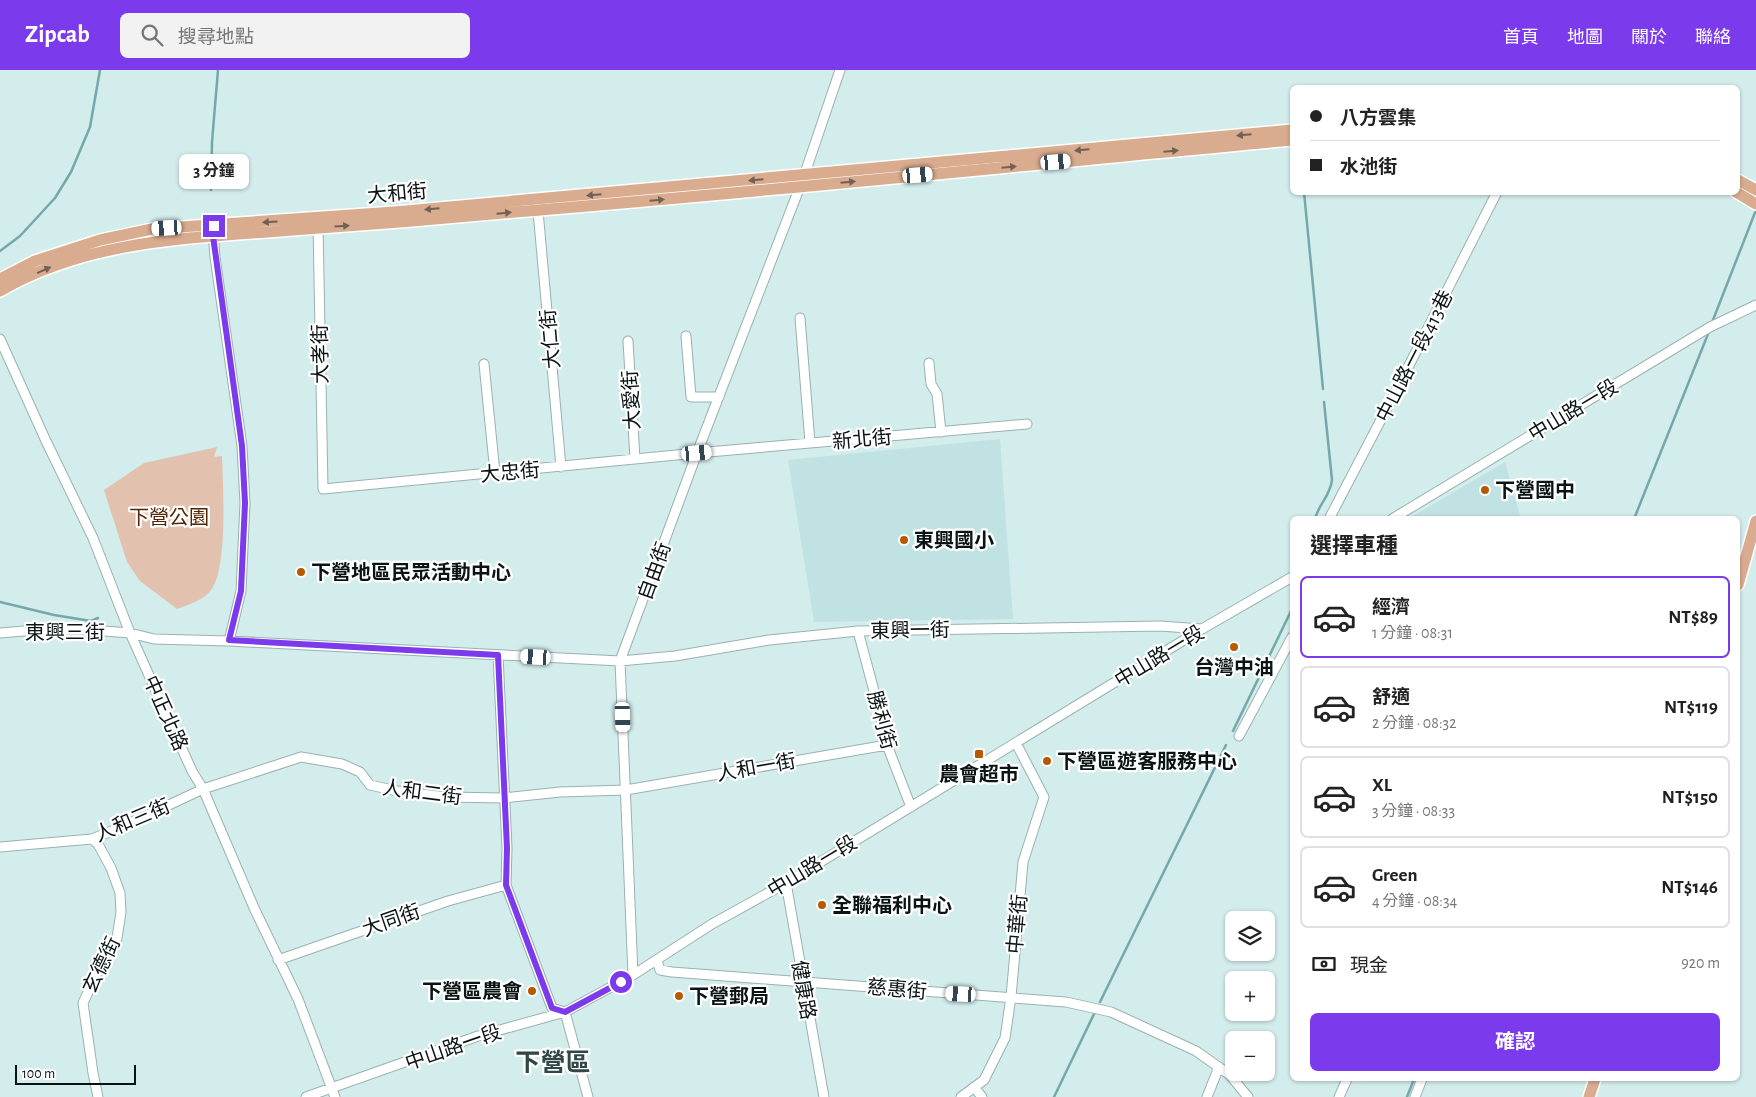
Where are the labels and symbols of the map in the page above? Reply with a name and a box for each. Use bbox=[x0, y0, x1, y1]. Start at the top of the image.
one-way arrow bbox=[1236, 131, 1252, 139]
one-way arrow bbox=[1074, 146, 1090, 154]
one-way arrow bbox=[1163, 147, 1179, 155]
car bbox=[1040, 153, 1071, 171]
callout: 3 分鐘 bbox=[179, 154, 249, 188]
one-way arrow bbox=[1002, 162, 1018, 170]
car bbox=[902, 166, 933, 184]
one-way arrow bbox=[747, 177, 763, 185]
one-way arrow bbox=[840, 178, 856, 186]
street label: 大和街 bbox=[366, 180, 428, 207]
one-way arrow bbox=[586, 191, 602, 199]
one-way arrow bbox=[649, 195, 665, 203]
one-way arrow bbox=[424, 205, 440, 213]
one-way arrow bbox=[496, 209, 512, 217]
route end bbox=[203, 215, 225, 237]
one-way arrow bbox=[262, 218, 278, 226]
car bbox=[151, 220, 182, 236]
one-way arrow bbox=[334, 222, 350, 230]
one-way arrow bbox=[37, 266, 51, 274]
street label: 中山路一段413巷 bbox=[1372, 287, 1457, 425]
street label: 大仁街 bbox=[537, 308, 564, 370]
street label: 大孝街 bbox=[309, 324, 332, 384]
street label: 大愛街 bbox=[619, 369, 644, 430]
street label: 中山路一段 bbox=[1525, 376, 1622, 445]
street label: 新北街 bbox=[831, 425, 893, 453]
car bbox=[681, 444, 712, 462]
street label: 大忠街 bbox=[479, 459, 541, 486]
place label: 下營國中 bbox=[1495, 480, 1575, 501]
marker: 下營國中 bbox=[1479, 484, 1491, 496]
park label: 下營公園 bbox=[129, 507, 209, 528]
place label: 東興國小 bbox=[914, 530, 994, 551]
marker: 東興國小 bbox=[898, 534, 910, 546]
street label: 自由街 bbox=[634, 539, 675, 603]
place label: 下營地區民眾活動中心 bbox=[311, 562, 511, 583]
marker: 下營地區民眾活動中心 bbox=[295, 566, 307, 578]
street label: 東興一街 bbox=[870, 619, 950, 642]
street label: 東興三街 bbox=[25, 622, 105, 643]
street label: 中山路一段 bbox=[1111, 622, 1208, 691]
marker: 台灣中油 bbox=[1228, 641, 1240, 653]
car bbox=[520, 649, 551, 665]
place label: 台灣中油 bbox=[1194, 656, 1274, 678]
street label: 中正北路 bbox=[140, 672, 191, 754]
street label: 勝利街 bbox=[864, 688, 899, 752]
car bbox=[614, 702, 631, 732]
marker: 農會超市 bbox=[973, 748, 985, 760]
street label: 人和一街 bbox=[715, 750, 797, 785]
place label: 下營區遊客服務中心 bbox=[1057, 750, 1237, 772]
marker: 下營區遊客服務中心 bbox=[1041, 755, 1053, 767]
place label: 農會超市 bbox=[939, 763, 1019, 785]
street label: 人和二街 bbox=[381, 777, 463, 808]
street label: 人和三街 bbox=[91, 795, 173, 846]
street label: 中山路一段 bbox=[764, 832, 861, 901]
street label: 中華街 bbox=[1004, 893, 1031, 955]
place label: 全聯福利中心 bbox=[832, 895, 952, 916]
marker: 全聯福利中心 bbox=[816, 899, 828, 911]
street label: 大同街 bbox=[359, 901, 423, 940]
street label: 玄德街 bbox=[79, 934, 124, 997]
street label: 健康路 bbox=[788, 959, 819, 1021]
route start bbox=[610, 971, 632, 993]
street label: 慈惠街 bbox=[866, 976, 928, 1003]
place label: 下營區農會 bbox=[422, 980, 522, 1002]
marker: 下營區農會 bbox=[526, 985, 538, 997]
place label: 下營郵局 bbox=[689, 986, 769, 1007]
car bbox=[945, 986, 976, 1002]
marker: 下營郵局 bbox=[673, 990, 685, 1002]
street label: 中山路一段 bbox=[402, 1021, 504, 1074]
district label: 下營區 bbox=[515, 1049, 591, 1076]
scale bar bbox=[15, 1062, 136, 1085]

